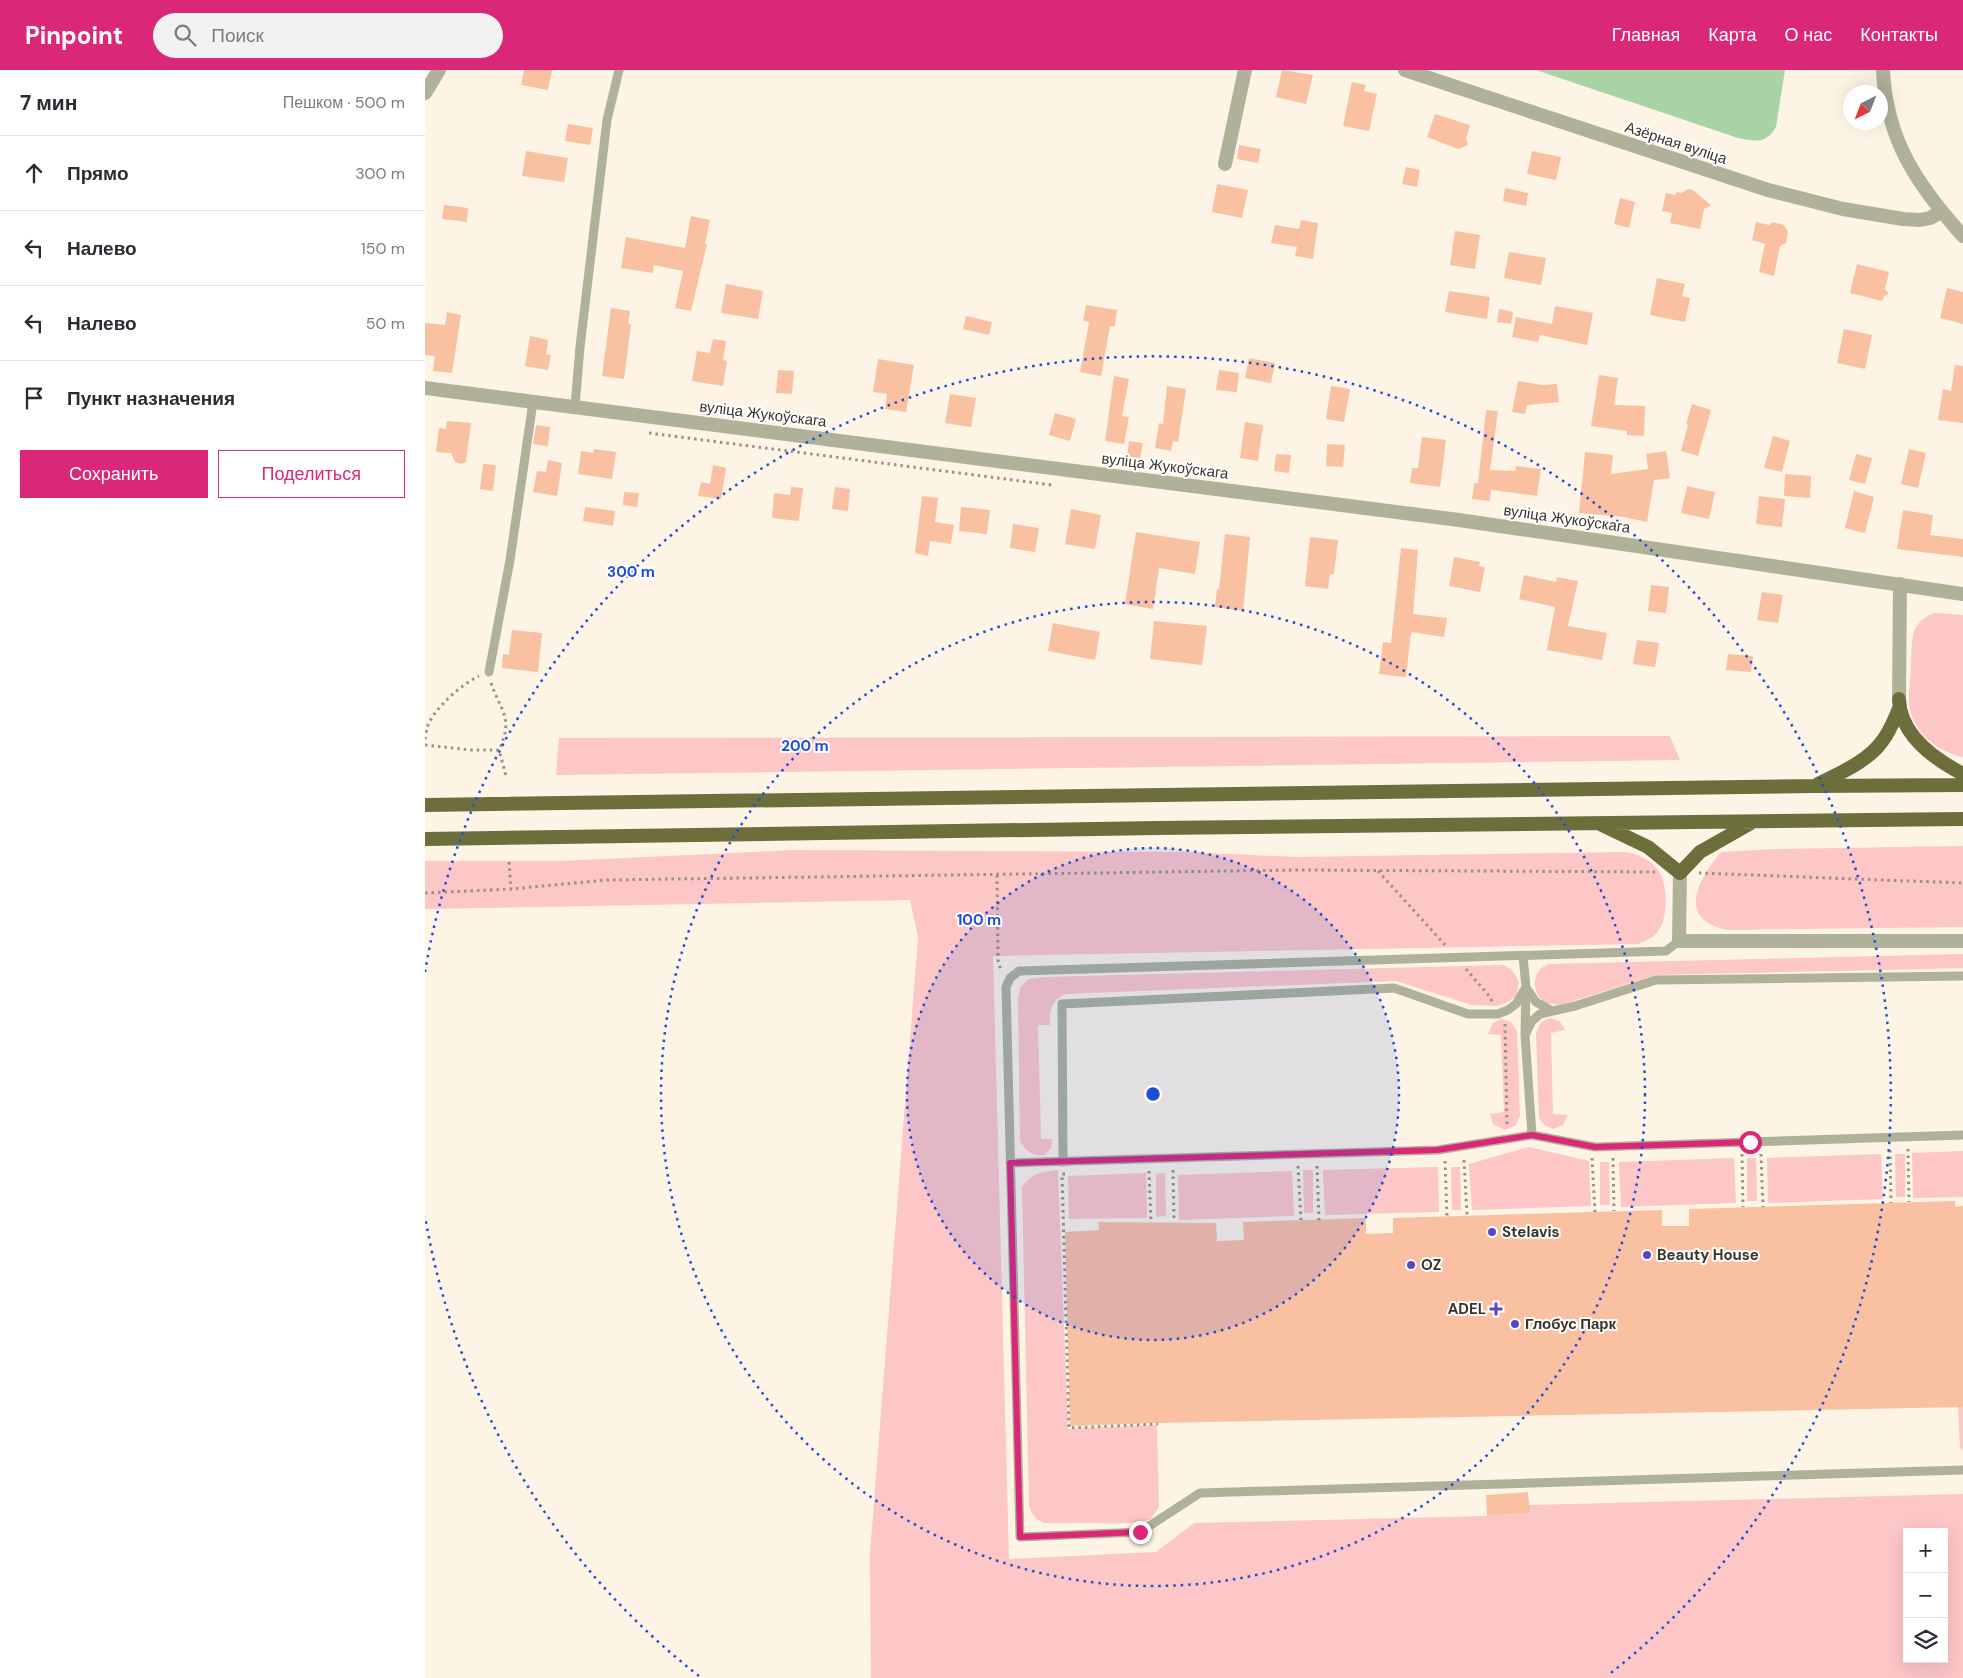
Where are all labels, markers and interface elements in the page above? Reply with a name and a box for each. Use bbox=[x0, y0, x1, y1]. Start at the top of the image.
search box bbox=[153, 13, 503, 58]
text: Pinpoint bbox=[25, 20, 123, 51]
icon: search bbox=[171, 21, 199, 49]
text: Поиск bbox=[211, 23, 264, 48]
text: Главная bbox=[1612, 23, 1680, 47]
text: Карта bbox=[1708, 23, 1757, 47]
text: О нас bbox=[1785, 23, 1832, 47]
text: Контакты bbox=[1860, 23, 1938, 47]
north arrow bbox=[1843, 85, 1888, 130]
text: 7 мин bbox=[20, 89, 77, 117]
text: Пешком · 500 m bbox=[283, 92, 405, 113]
street label: Азёрная вуліца bbox=[1622, 117, 1730, 169]
icon: ahead bbox=[20, 159, 48, 187]
text: Прямо bbox=[67, 161, 129, 186]
text: 300 m bbox=[355, 163, 405, 184]
icon: left bbox=[20, 234, 48, 262]
text: Налево bbox=[67, 236, 137, 261]
text: 150 m bbox=[361, 238, 405, 259]
icon: left bbox=[20, 309, 48, 337]
text: Налево bbox=[67, 311, 137, 336]
text: 50 m bbox=[366, 313, 405, 334]
icon: arrive bbox=[20, 384, 48, 412]
text: Пункт назначения bbox=[67, 386, 235, 411]
street label: вуліца Жукоўскага bbox=[698, 396, 828, 432]
street label: вуліца Жукоўскага bbox=[1100, 448, 1230, 484]
button: Сохранить bbox=[20, 450, 208, 498]
button: Поделиться bbox=[218, 450, 405, 498]
street label: вуліца Жукоўскага bbox=[1502, 500, 1632, 538]
text: 300 m bbox=[607, 562, 655, 582]
text: 200 m bbox=[781, 736, 829, 756]
text: 100 m bbox=[957, 910, 1001, 930]
centre of rings bbox=[1144, 1085, 1162, 1103]
route start bbox=[1739, 1131, 1762, 1154]
place label: Stelavis bbox=[1502, 1222, 1560, 1242]
marker: Stelavis bbox=[1486, 1226, 1498, 1238]
place label: Beauty House bbox=[1657, 1245, 1759, 1265]
marker: Beauty House bbox=[1641, 1249, 1653, 1261]
place label: OZ bbox=[1421, 1255, 1441, 1275]
marker: OZ bbox=[1405, 1259, 1417, 1271]
place label: ADEL bbox=[1448, 1299, 1486, 1319]
marker: ADEL bbox=[1490, 1303, 1502, 1315]
place label: Глобус Парк bbox=[1525, 1314, 1616, 1334]
marker: Глобус Парк bbox=[1509, 1318, 1521, 1330]
route end bbox=[1129, 1521, 1152, 1544]
map controls bbox=[1903, 1528, 1948, 1663]
button: + bbox=[1903, 1528, 1948, 1573]
button: − bbox=[1903, 1573, 1948, 1618]
button: layers bbox=[1903, 1618, 1948, 1663]

